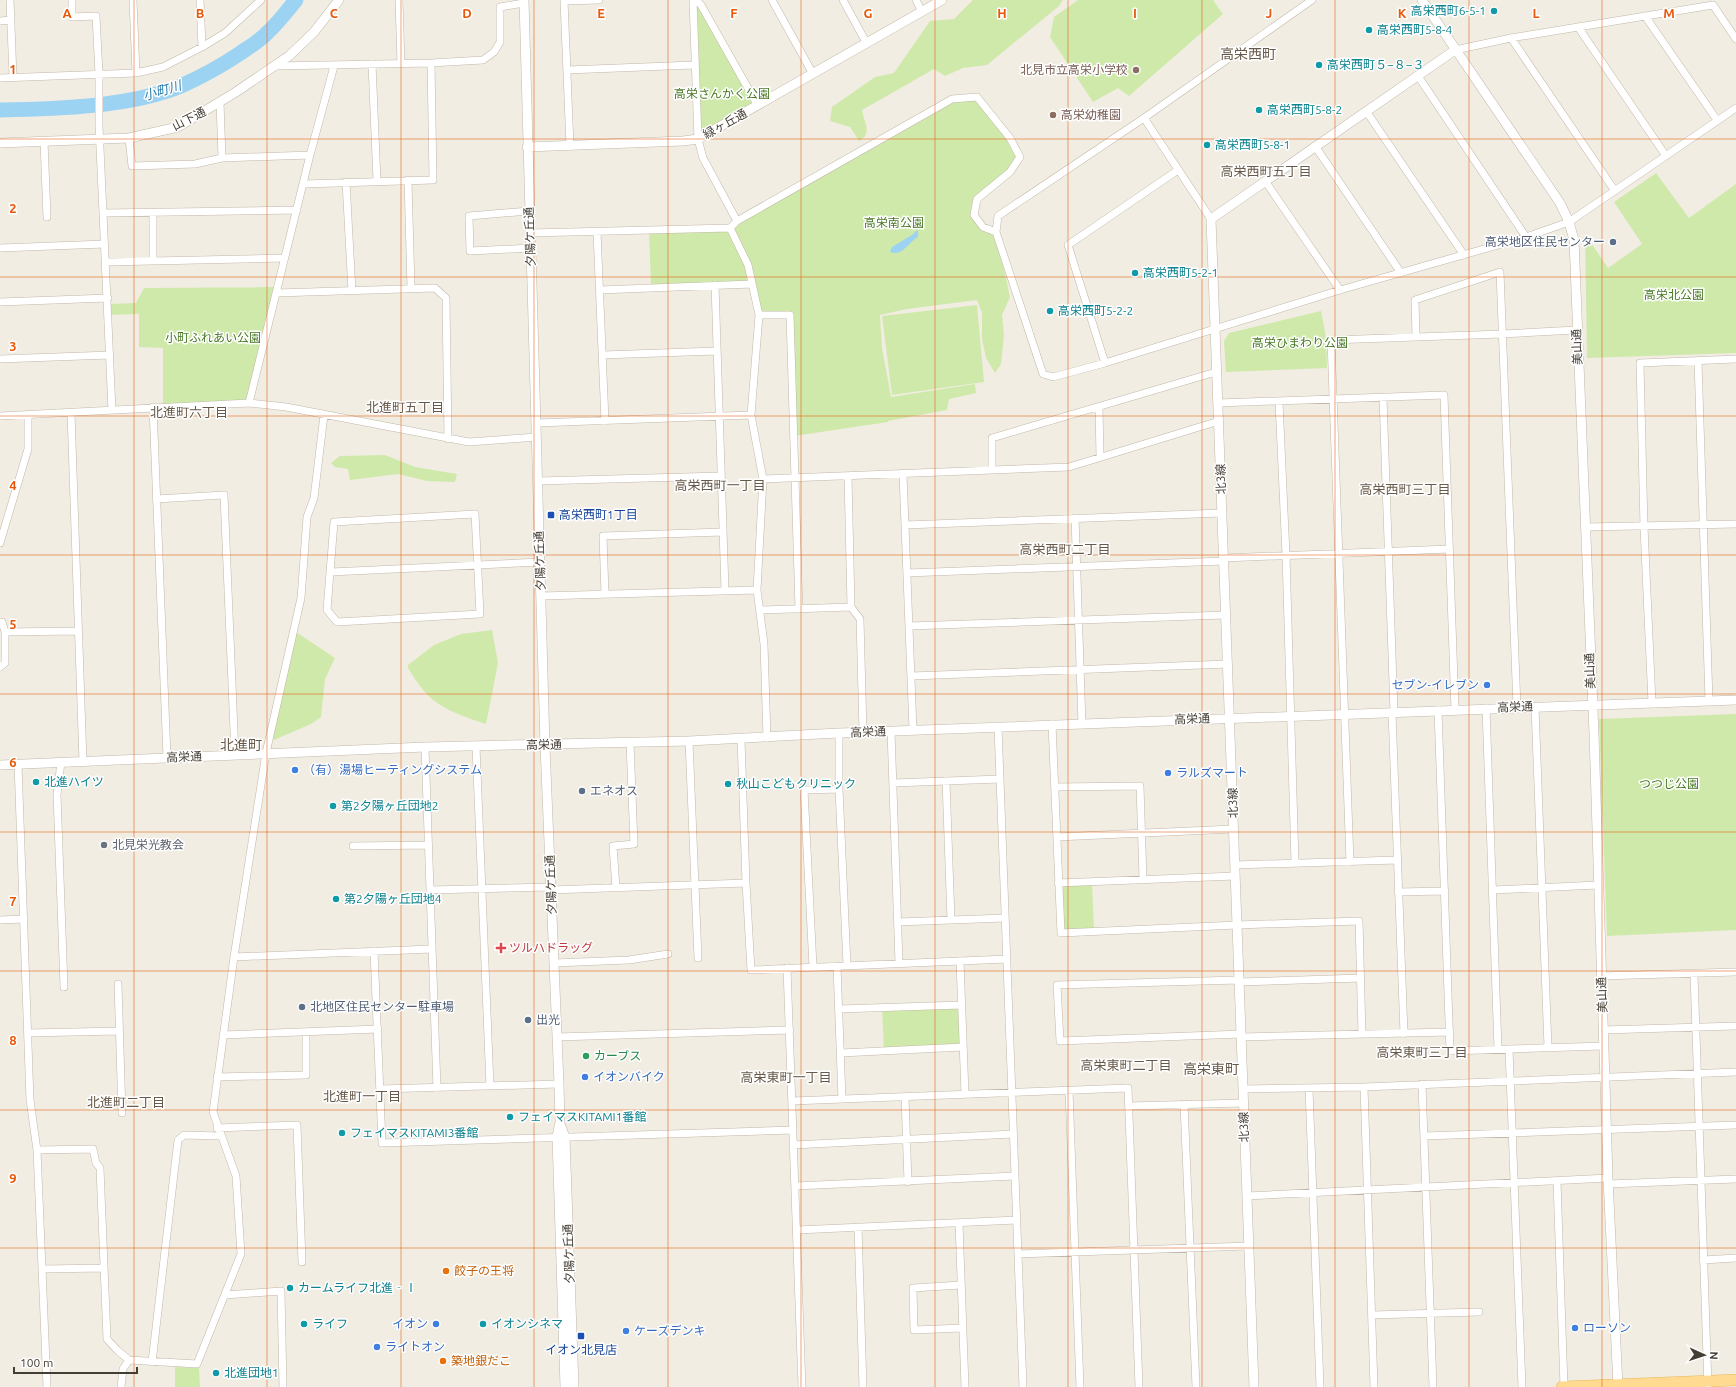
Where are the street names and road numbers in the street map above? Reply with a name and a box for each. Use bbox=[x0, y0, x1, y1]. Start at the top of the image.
street label: 山下通 bbox=[170, 105, 208, 133]
street label: 緑ヶ丘通 bbox=[701, 106, 749, 141]
street label: 夕陽ケ丘通 bbox=[522, 207, 537, 267]
street label: 美山通 bbox=[1569, 329, 1584, 365]
street label: 北3線 bbox=[1213, 463, 1228, 495]
street label: 夕陽ケ丘通 bbox=[532, 531, 547, 591]
street label: 美山通 bbox=[1582, 653, 1597, 689]
street label: 高栄通 bbox=[1497, 699, 1533, 714]
street label: 高栄通 bbox=[1174, 711, 1210, 726]
street label: 高栄通 bbox=[850, 724, 886, 739]
street label: 高栄通 bbox=[526, 738, 562, 751]
street label: 高栄通 bbox=[166, 749, 202, 764]
street label: 北3線 bbox=[1226, 788, 1239, 819]
street label: 夕陽ケ丘通 bbox=[543, 855, 558, 915]
street label: 美山通 bbox=[1594, 977, 1609, 1013]
street label: 北3線 bbox=[1236, 1111, 1251, 1143]
street label: 夕陽ケ丘通 bbox=[561, 1224, 576, 1284]

